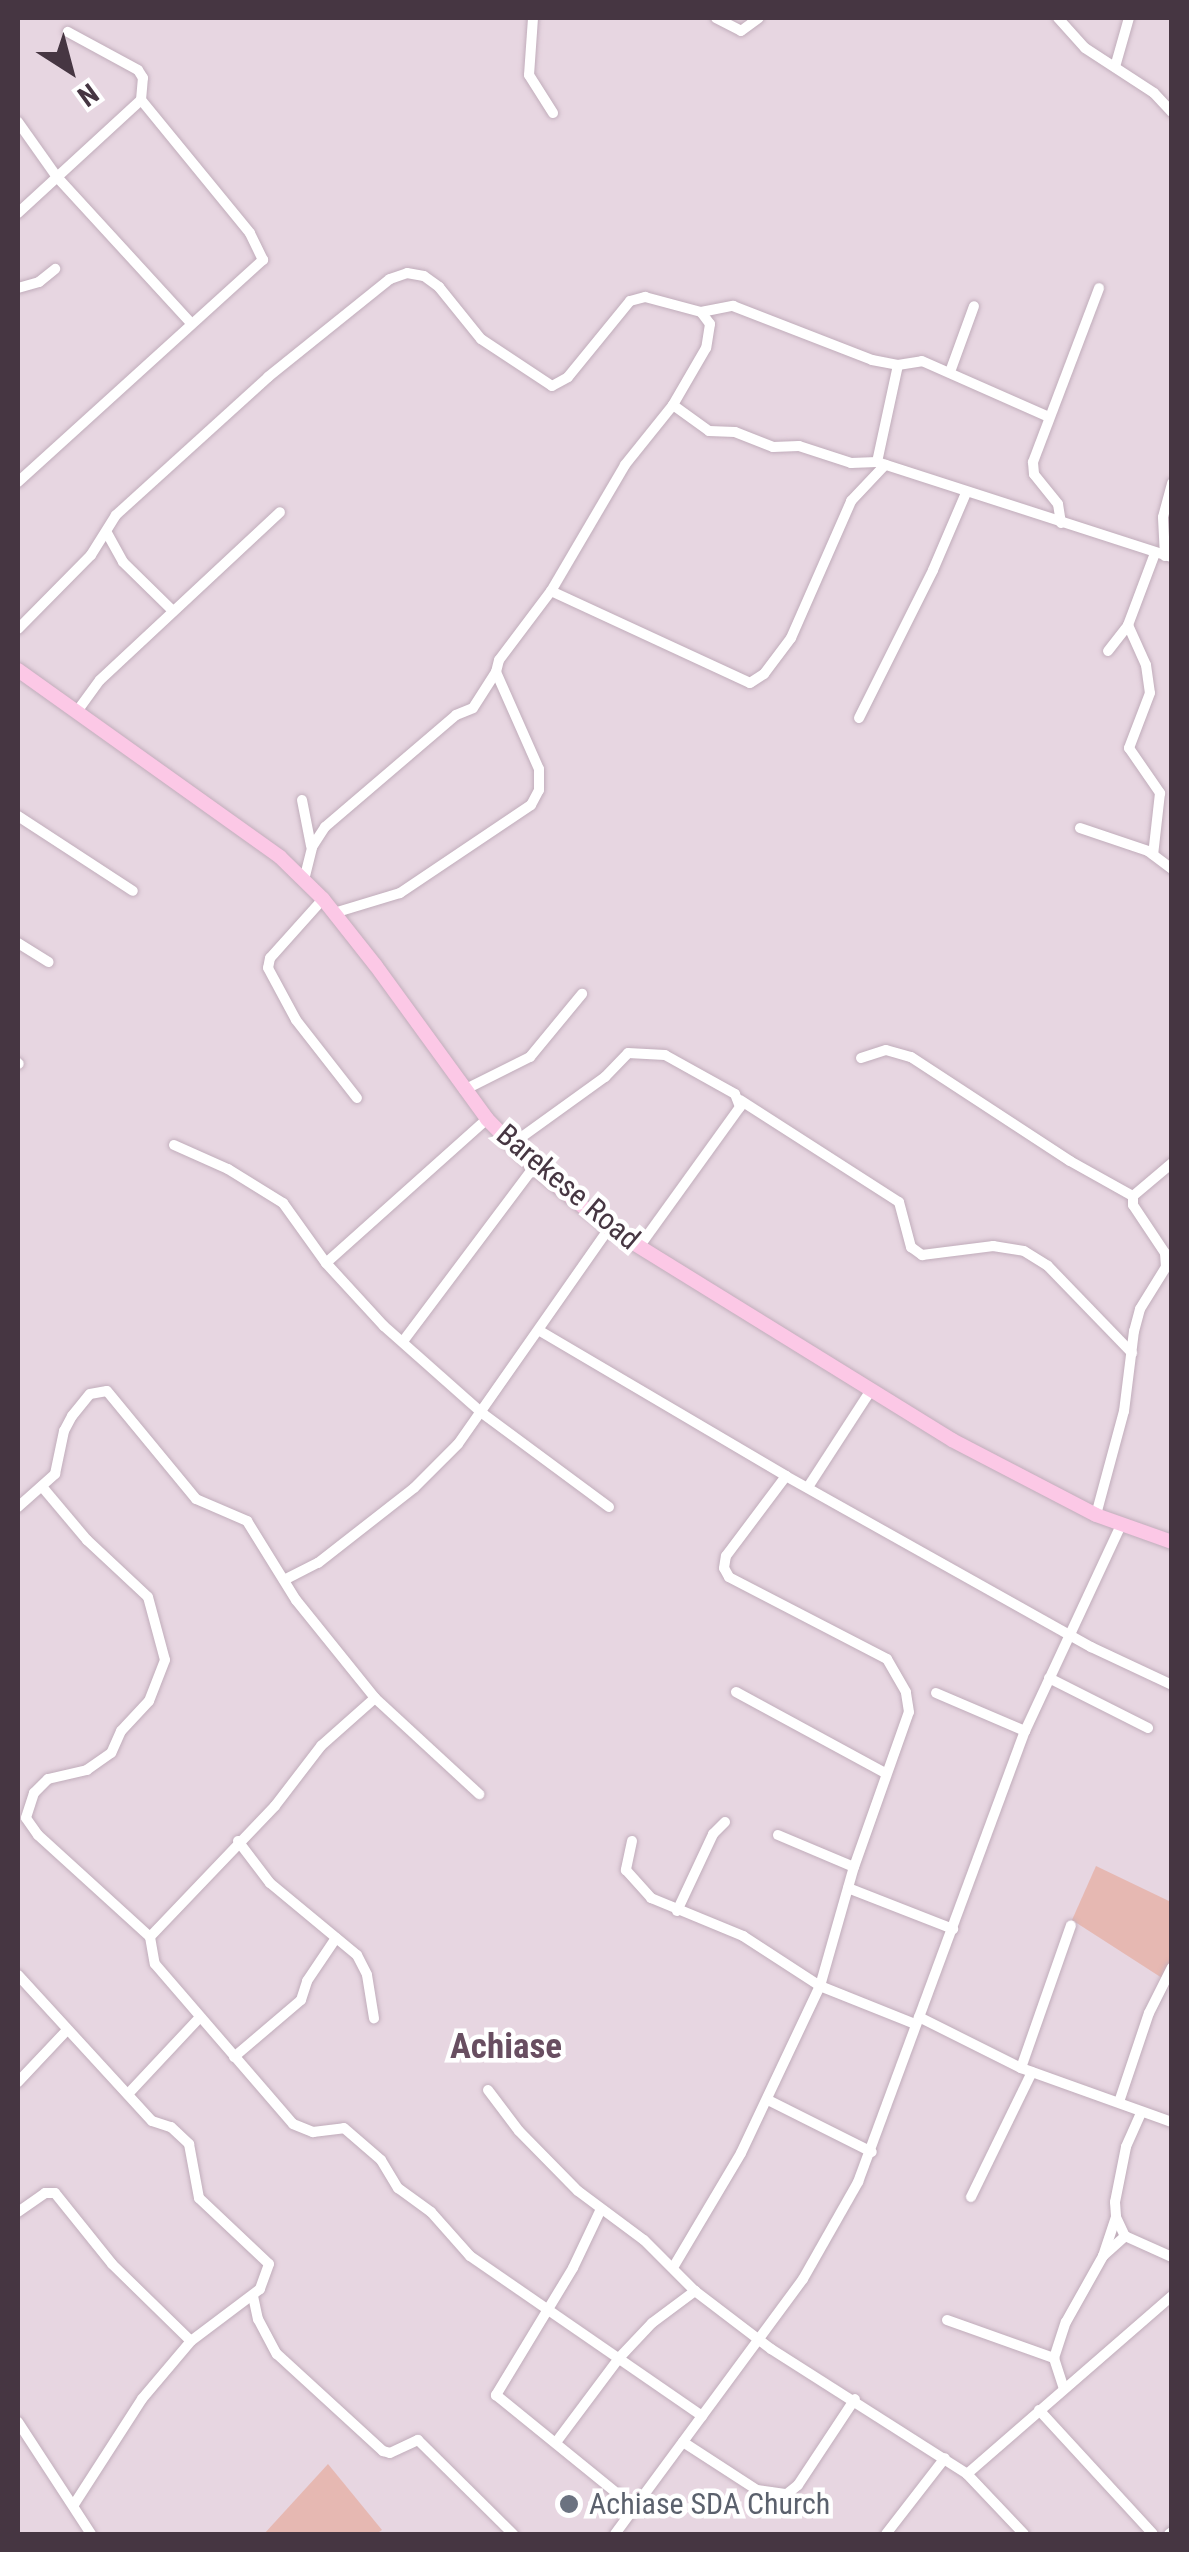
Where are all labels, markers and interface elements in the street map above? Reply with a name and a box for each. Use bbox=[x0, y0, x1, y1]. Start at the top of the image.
north arrow bbox=[20, 20, 120, 120]
text: N bbox=[71, 76, 105, 113]
street label: Barekese Road bbox=[489, 1117, 647, 1257]
district label: Achiase bbox=[450, 2026, 562, 2068]
place label: Achiase SDA Church bbox=[589, 2486, 830, 2522]
marker: Achiase SDA Church bbox=[558, 2493, 580, 2515]

